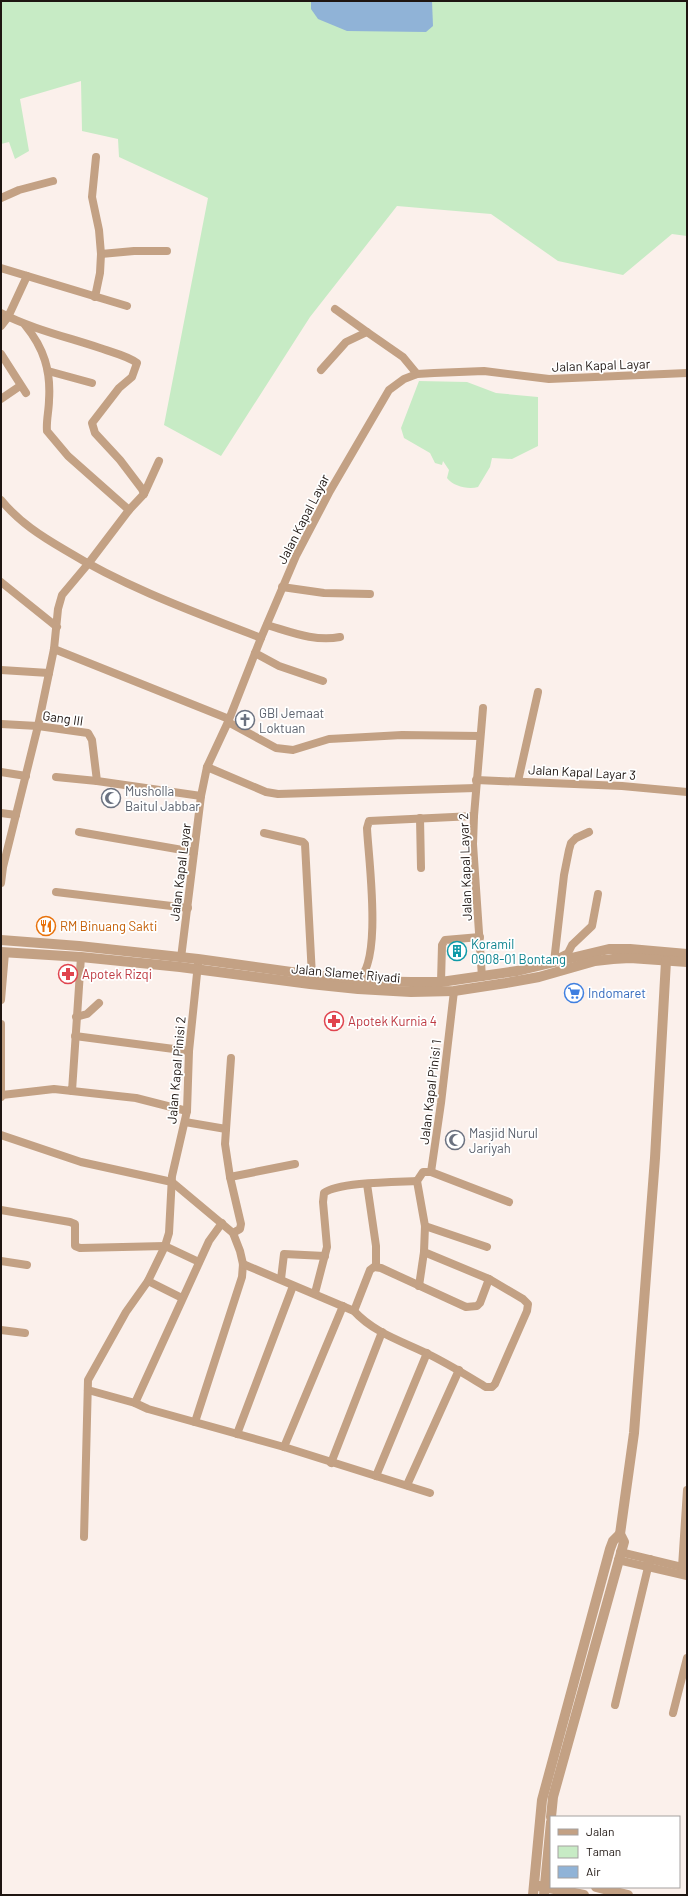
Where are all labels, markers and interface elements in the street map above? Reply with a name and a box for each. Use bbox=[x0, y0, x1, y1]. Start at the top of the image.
street label: Jalan Kapal Layar bbox=[551, 355, 651, 375]
street label: Jalan Kapal Layar bbox=[273, 471, 333, 567]
place label: GBI Jemaat Loktuan bbox=[259, 705, 324, 736]
street label: Gang III bbox=[41, 707, 85, 729]
church icon: GBI Jemaat Loktuan bbox=[234, 709, 256, 731]
street label: Jalan Kapal Layar 3 bbox=[528, 761, 636, 783]
place label: Musholla Baitul Jabbar bbox=[125, 783, 200, 814]
mosque icon: Musholla Baitul Jabbar bbox=[100, 787, 122, 809]
street label: Jalan Kapal Layar 2 bbox=[455, 813, 475, 921]
street label: Jalan Kapal Layar bbox=[166, 822, 194, 922]
restaurant icon: RM Binuang Sakti bbox=[35, 915, 57, 937]
place label: RM Binuang Sakti bbox=[60, 918, 157, 934]
place label: Koramil 0908-01 Bontang bbox=[471, 936, 566, 967]
building icon: Koramil 0908-01 Bontang bbox=[446, 940, 468, 962]
street label: Jalan Slamet Riyadi bbox=[291, 960, 401, 986]
pharmacy icon: Apotek Rizqi bbox=[57, 963, 79, 985]
place label: Apotek Rizqi bbox=[82, 966, 152, 982]
supermarket icon: Indomaret bbox=[563, 982, 585, 1004]
place label: Indomaret bbox=[588, 985, 646, 1001]
pharmacy icon: Apotek Kurnia 4 bbox=[323, 1010, 345, 1032]
place label: Apotek Kurnia 4 bbox=[348, 1013, 437, 1029]
street label: Jalan Kapal Pinisi 2 bbox=[163, 1016, 189, 1124]
street label: Jalan Kapal Pinisi 1 bbox=[416, 1039, 444, 1145]
place label: Masjid Nurul Jariyah bbox=[469, 1125, 538, 1156]
mosque icon: Masjid Nurul Jariyah bbox=[444, 1129, 466, 1151]
legend bbox=[550, 1816, 680, 1888]
text: Jalan bbox=[586, 1824, 614, 1838]
text: Taman bbox=[586, 1844, 621, 1858]
text: Air bbox=[586, 1864, 601, 1878]

